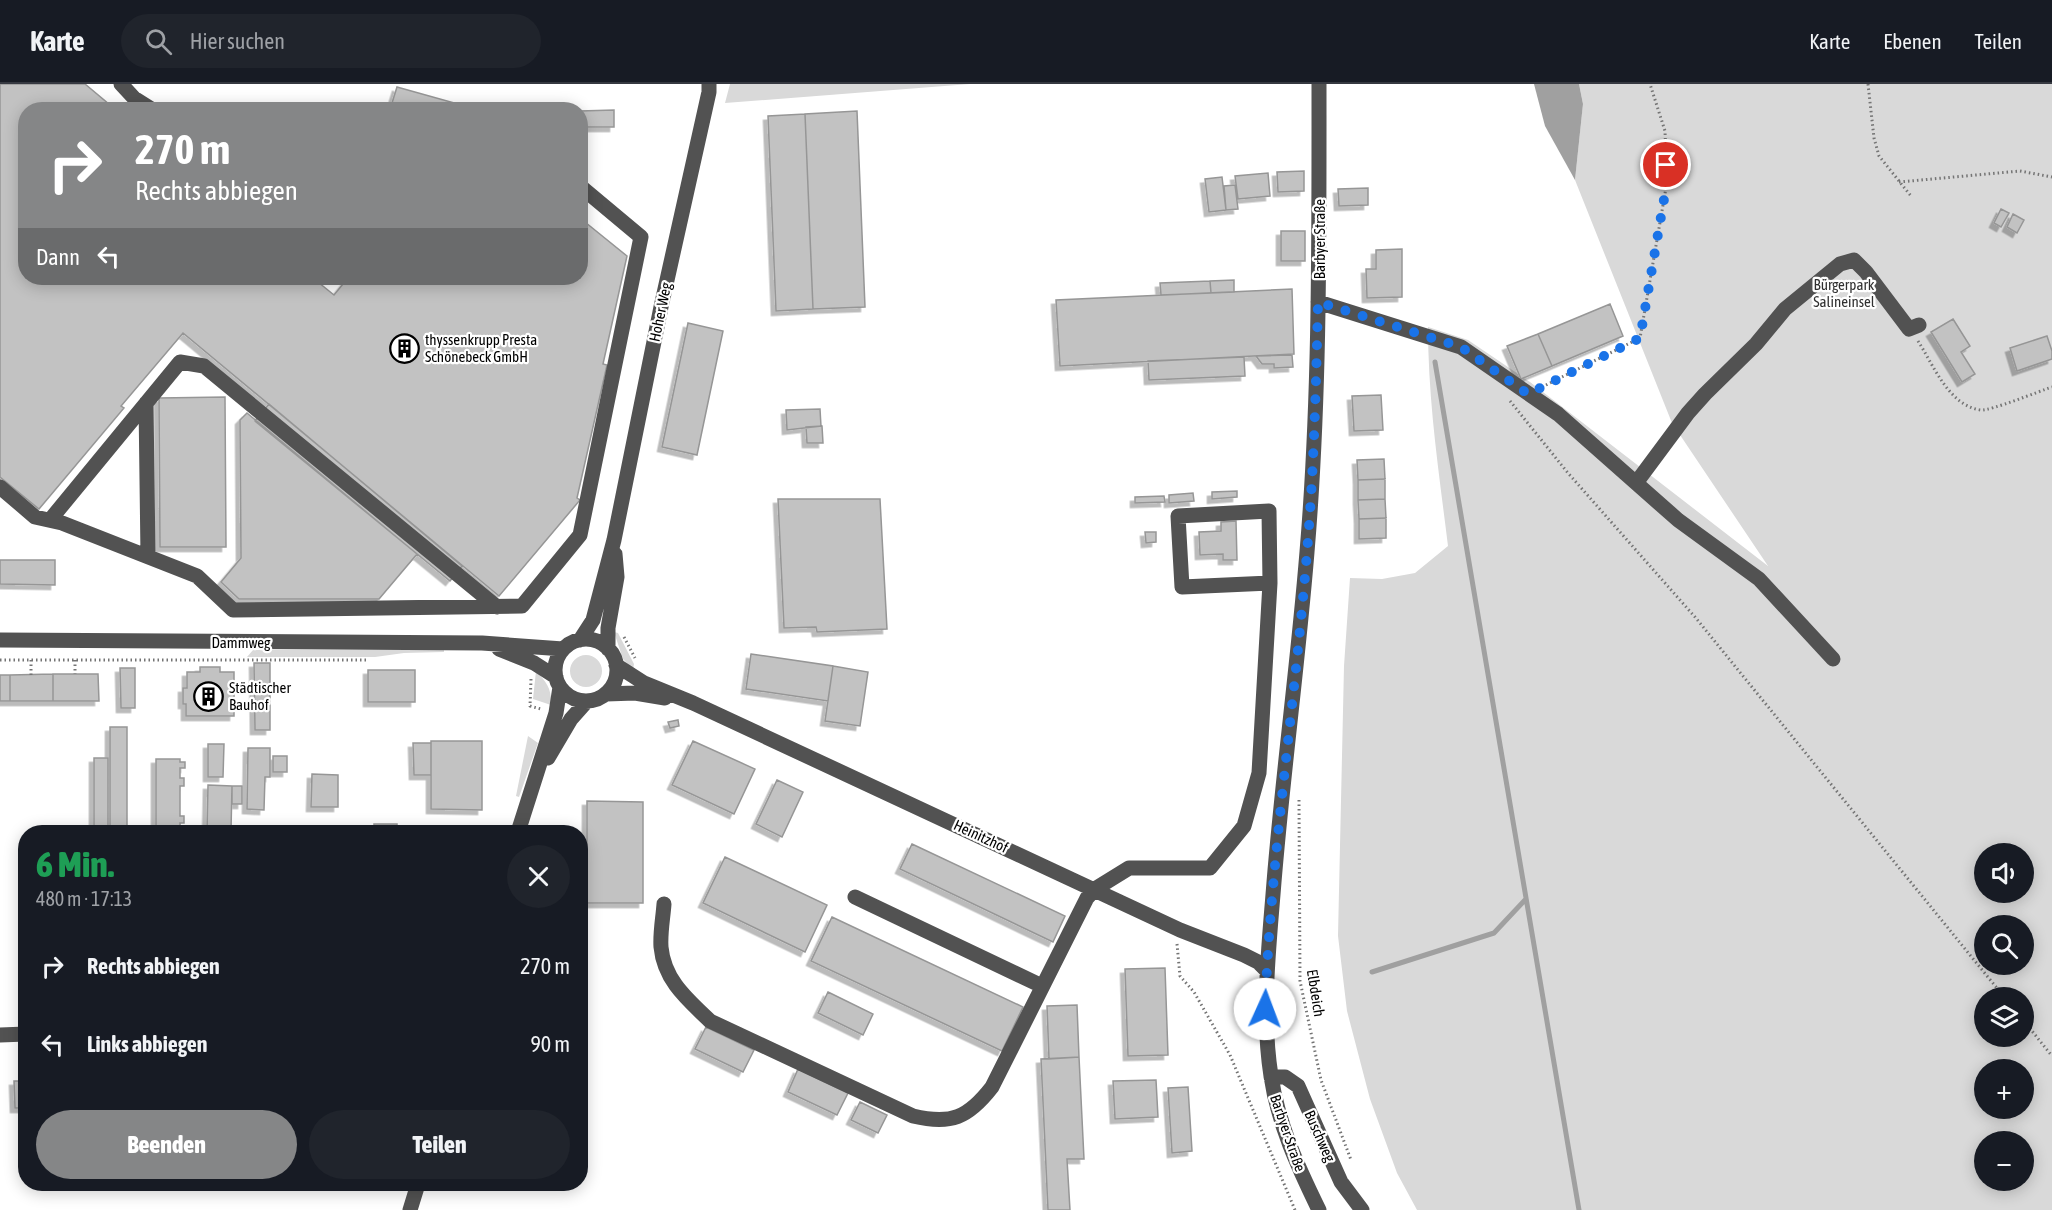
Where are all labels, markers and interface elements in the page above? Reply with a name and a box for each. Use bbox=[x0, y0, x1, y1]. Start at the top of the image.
search box bbox=[121, 14, 541, 68]
text: Karte bbox=[30, 25, 85, 57]
icon: search bbox=[142, 25, 175, 58]
text: Hier suchen bbox=[190, 28, 285, 54]
text: Karte bbox=[1809, 29, 1850, 53]
text: Ebenen bbox=[1883, 29, 1942, 53]
text: Teilen bbox=[1975, 29, 2022, 53]
text: 270 m bbox=[135, 125, 230, 173]
icon: right bbox=[36, 126, 114, 204]
pin bbox=[1640, 139, 1691, 190]
icon: arrive bbox=[1649, 148, 1682, 181]
text: Rechts abbiegen bbox=[135, 175, 298, 206]
street label: Barbyer Straße bbox=[1311, 199, 1328, 279]
icon: left bbox=[92, 240, 125, 273]
text: Dann bbox=[36, 244, 80, 270]
park label: Bürgerpark Salineinsel bbox=[1813, 276, 1875, 310]
street label: Hoher Weg bbox=[645, 280, 675, 343]
place label: thyssenkrupp Presta Schönebeck GmbH bbox=[425, 331, 537, 365]
building icon: thyssenkrupp Presta Schönebeck GmbH bbox=[388, 332, 420, 364]
street label: Dammweg bbox=[211, 634, 271, 651]
place label: Städtischer Bauhof bbox=[229, 679, 291, 713]
building icon: Städtischer Bauhof bbox=[192, 680, 224, 712]
street label: Heinitzhof bbox=[951, 816, 1011, 856]
text: 6 Min. bbox=[36, 843, 114, 885]
map controls bbox=[1974, 843, 2034, 1191]
button: sound bbox=[1974, 843, 2034, 903]
button: close bbox=[507, 845, 570, 908]
text: 480 m · 17:13 bbox=[36, 887, 132, 910]
button: search bbox=[1974, 915, 2034, 975]
icon: right bbox=[36, 950, 69, 983]
text: Rechts abbiegen bbox=[87, 953, 220, 979]
text: 270 m bbox=[520, 953, 570, 979]
street label: Elbdeich bbox=[1304, 968, 1328, 1018]
position arrow bbox=[1233, 977, 1297, 1041]
button: layers bbox=[1974, 987, 2034, 1047]
icon: left bbox=[36, 1028, 69, 1061]
text: Links abbiegen bbox=[87, 1031, 208, 1057]
text: 90 m bbox=[530, 1031, 570, 1057]
button: + bbox=[1974, 1059, 2034, 1119]
street label: Barbyer Straße bbox=[1267, 1092, 1309, 1174]
street label: Buschweg bbox=[1301, 1108, 1339, 1165]
button: Beenden bbox=[36, 1110, 297, 1179]
button: Teilen bbox=[309, 1110, 570, 1179]
button: − bbox=[1974, 1131, 2034, 1191]

